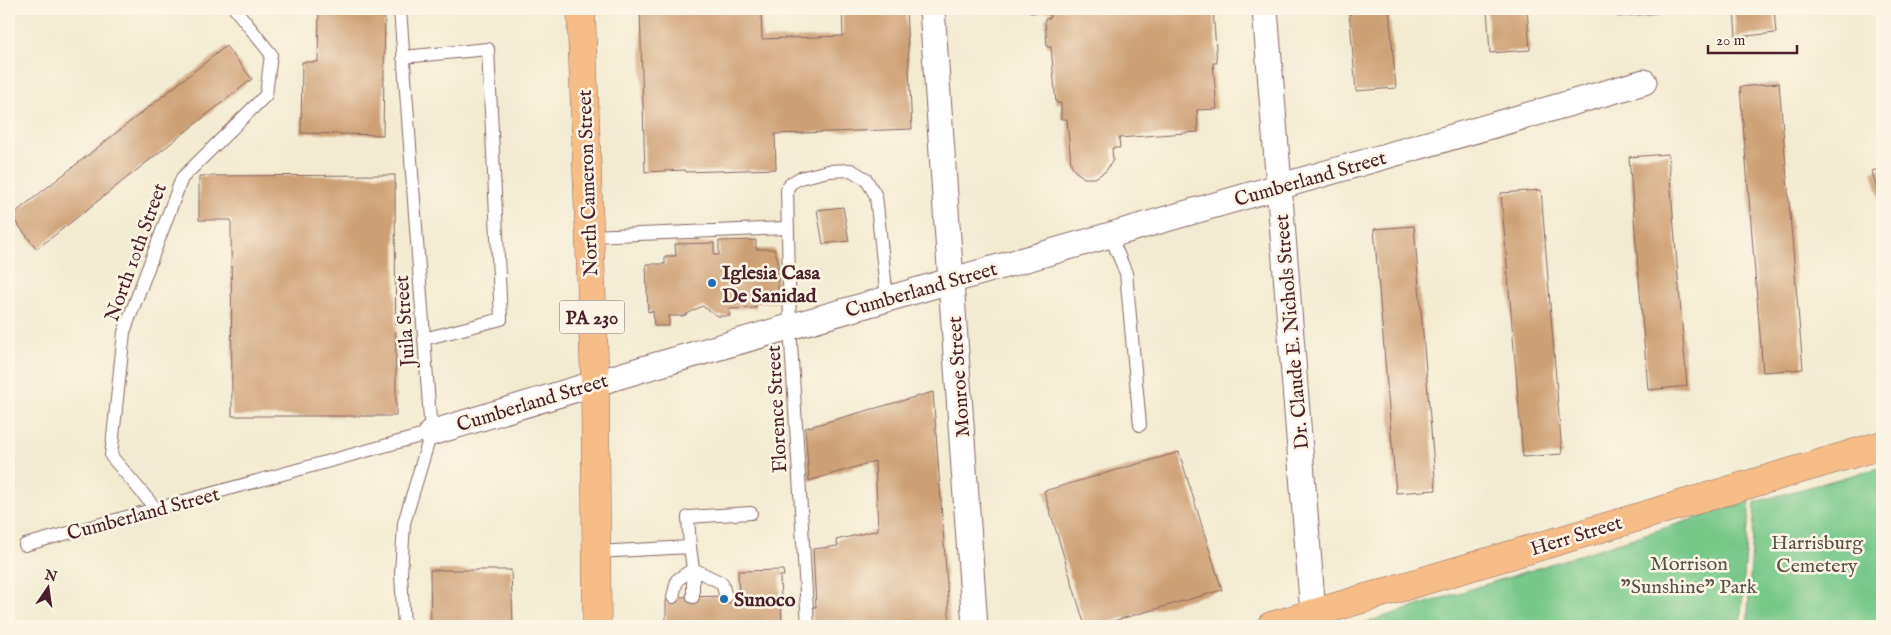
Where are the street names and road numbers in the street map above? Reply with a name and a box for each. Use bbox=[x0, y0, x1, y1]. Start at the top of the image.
street label: North Cameron Street bbox=[573, 89, 604, 277]
street label: Cumberland Street bbox=[1232, 146, 1389, 213]
street label: North 10th Street bbox=[100, 180, 173, 325]
street label: Dr. Claude E. Nichols Street bbox=[1270, 213, 1315, 451]
street label: Cumberland Street bbox=[843, 257, 1000, 324]
street label: Juila Street bbox=[390, 274, 421, 369]
road number: PA 230 bbox=[560, 300, 624, 334]
street label: Monroe Street bbox=[943, 315, 976, 438]
street label: Florence Street bbox=[762, 344, 793, 473]
street label: Cumberland Street bbox=[454, 369, 611, 438]
street label: Cumberland Street bbox=[64, 482, 222, 547]
street label: Herr Street bbox=[1527, 511, 1626, 562]

